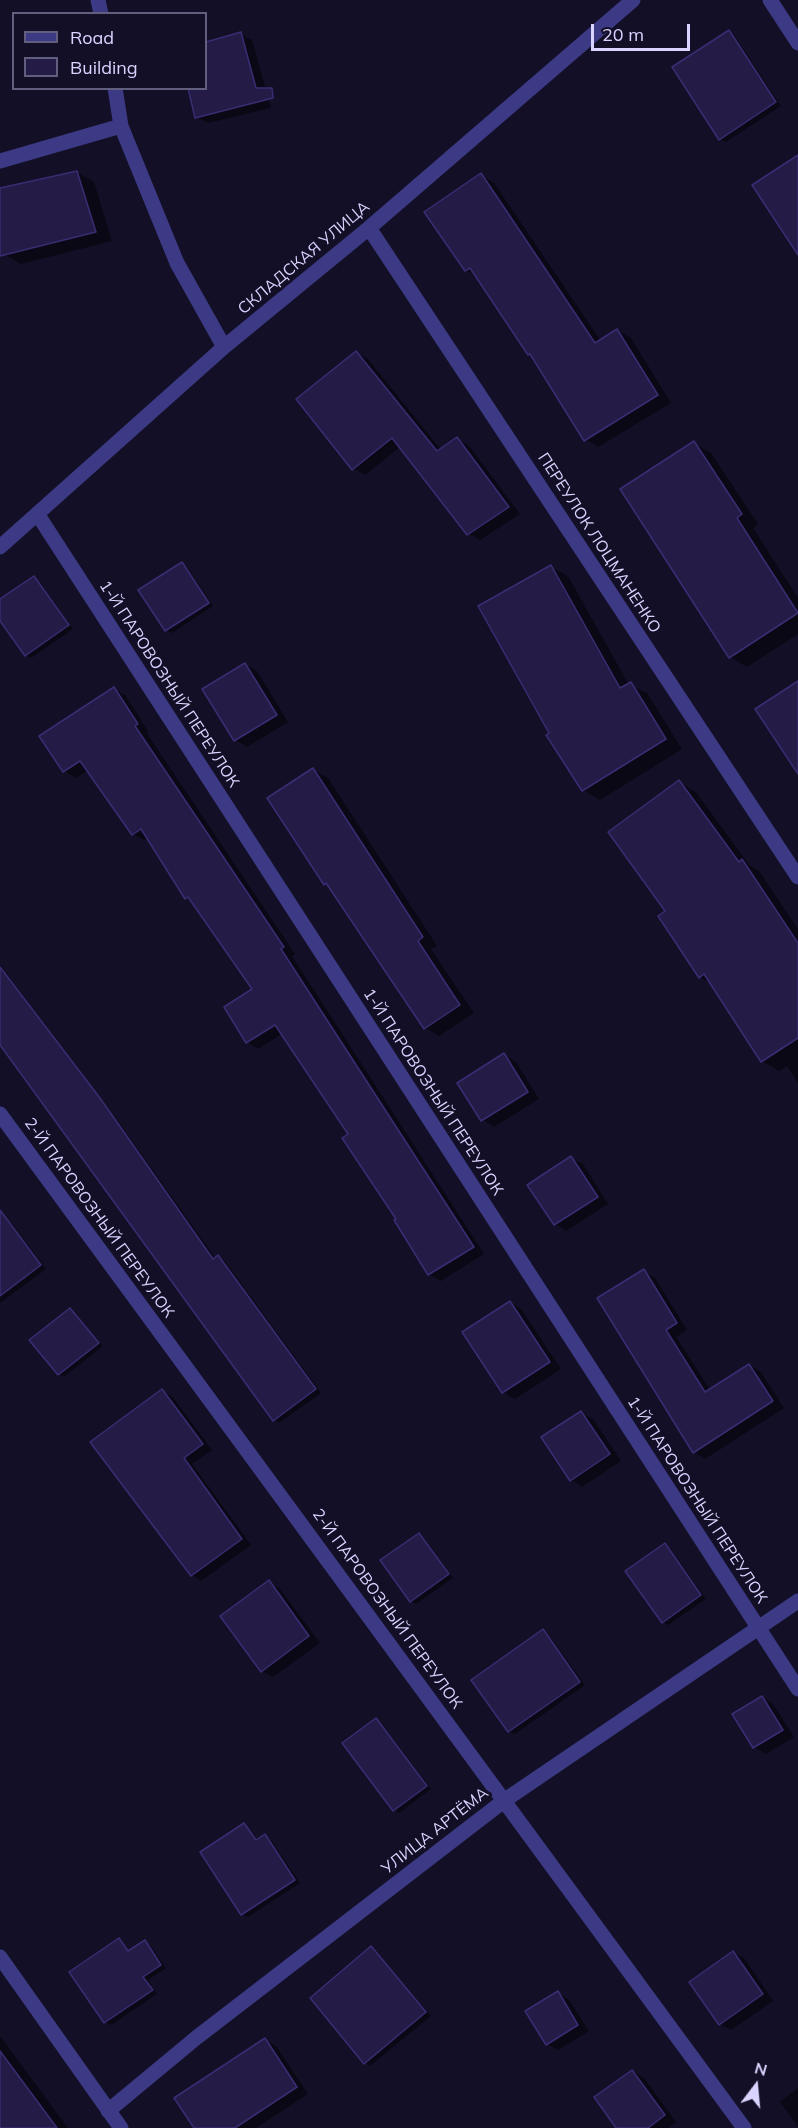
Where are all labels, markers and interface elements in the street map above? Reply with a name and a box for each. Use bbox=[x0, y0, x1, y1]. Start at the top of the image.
legend bbox=[12, 12, 207, 90]
scale bar bbox=[594, 12, 693, 50]
text: 20 m bbox=[602, 23, 644, 46]
text: Road bbox=[70, 26, 114, 49]
text: Building bbox=[70, 56, 138, 79]
street label: СКЛАДСКАЯ УЛИЦА bbox=[234, 197, 374, 319]
street label: ПЕРЕУЛОК ЛОЦМАНЕНКО bbox=[534, 449, 664, 637]
street label: 1-Й ПАРОВОЗНЫЙ ПЕРЕУЛОК bbox=[95, 577, 243, 791]
street label: 1-Й ПАРОВОЗНЫЙ ПЕРЕУЛОК bbox=[359, 985, 507, 1199]
street label: 2-Й ПАРОВОЗНЫЙ ПЕРЕУЛОК bbox=[20, 1114, 178, 1322]
street label: 1-Й ПАРОВОЗНЫЙ ПЕРЕУЛОК bbox=[623, 1393, 771, 1607]
street label: 2-Й ПАРОВОЗНЫЙ ПЕРЕУЛОК bbox=[308, 1505, 466, 1713]
street label: УЛИЦА АРТЁМА bbox=[378, 1783, 492, 1879]
north arrow bbox=[726, 2056, 786, 2116]
text: N bbox=[752, 2057, 770, 2080]

